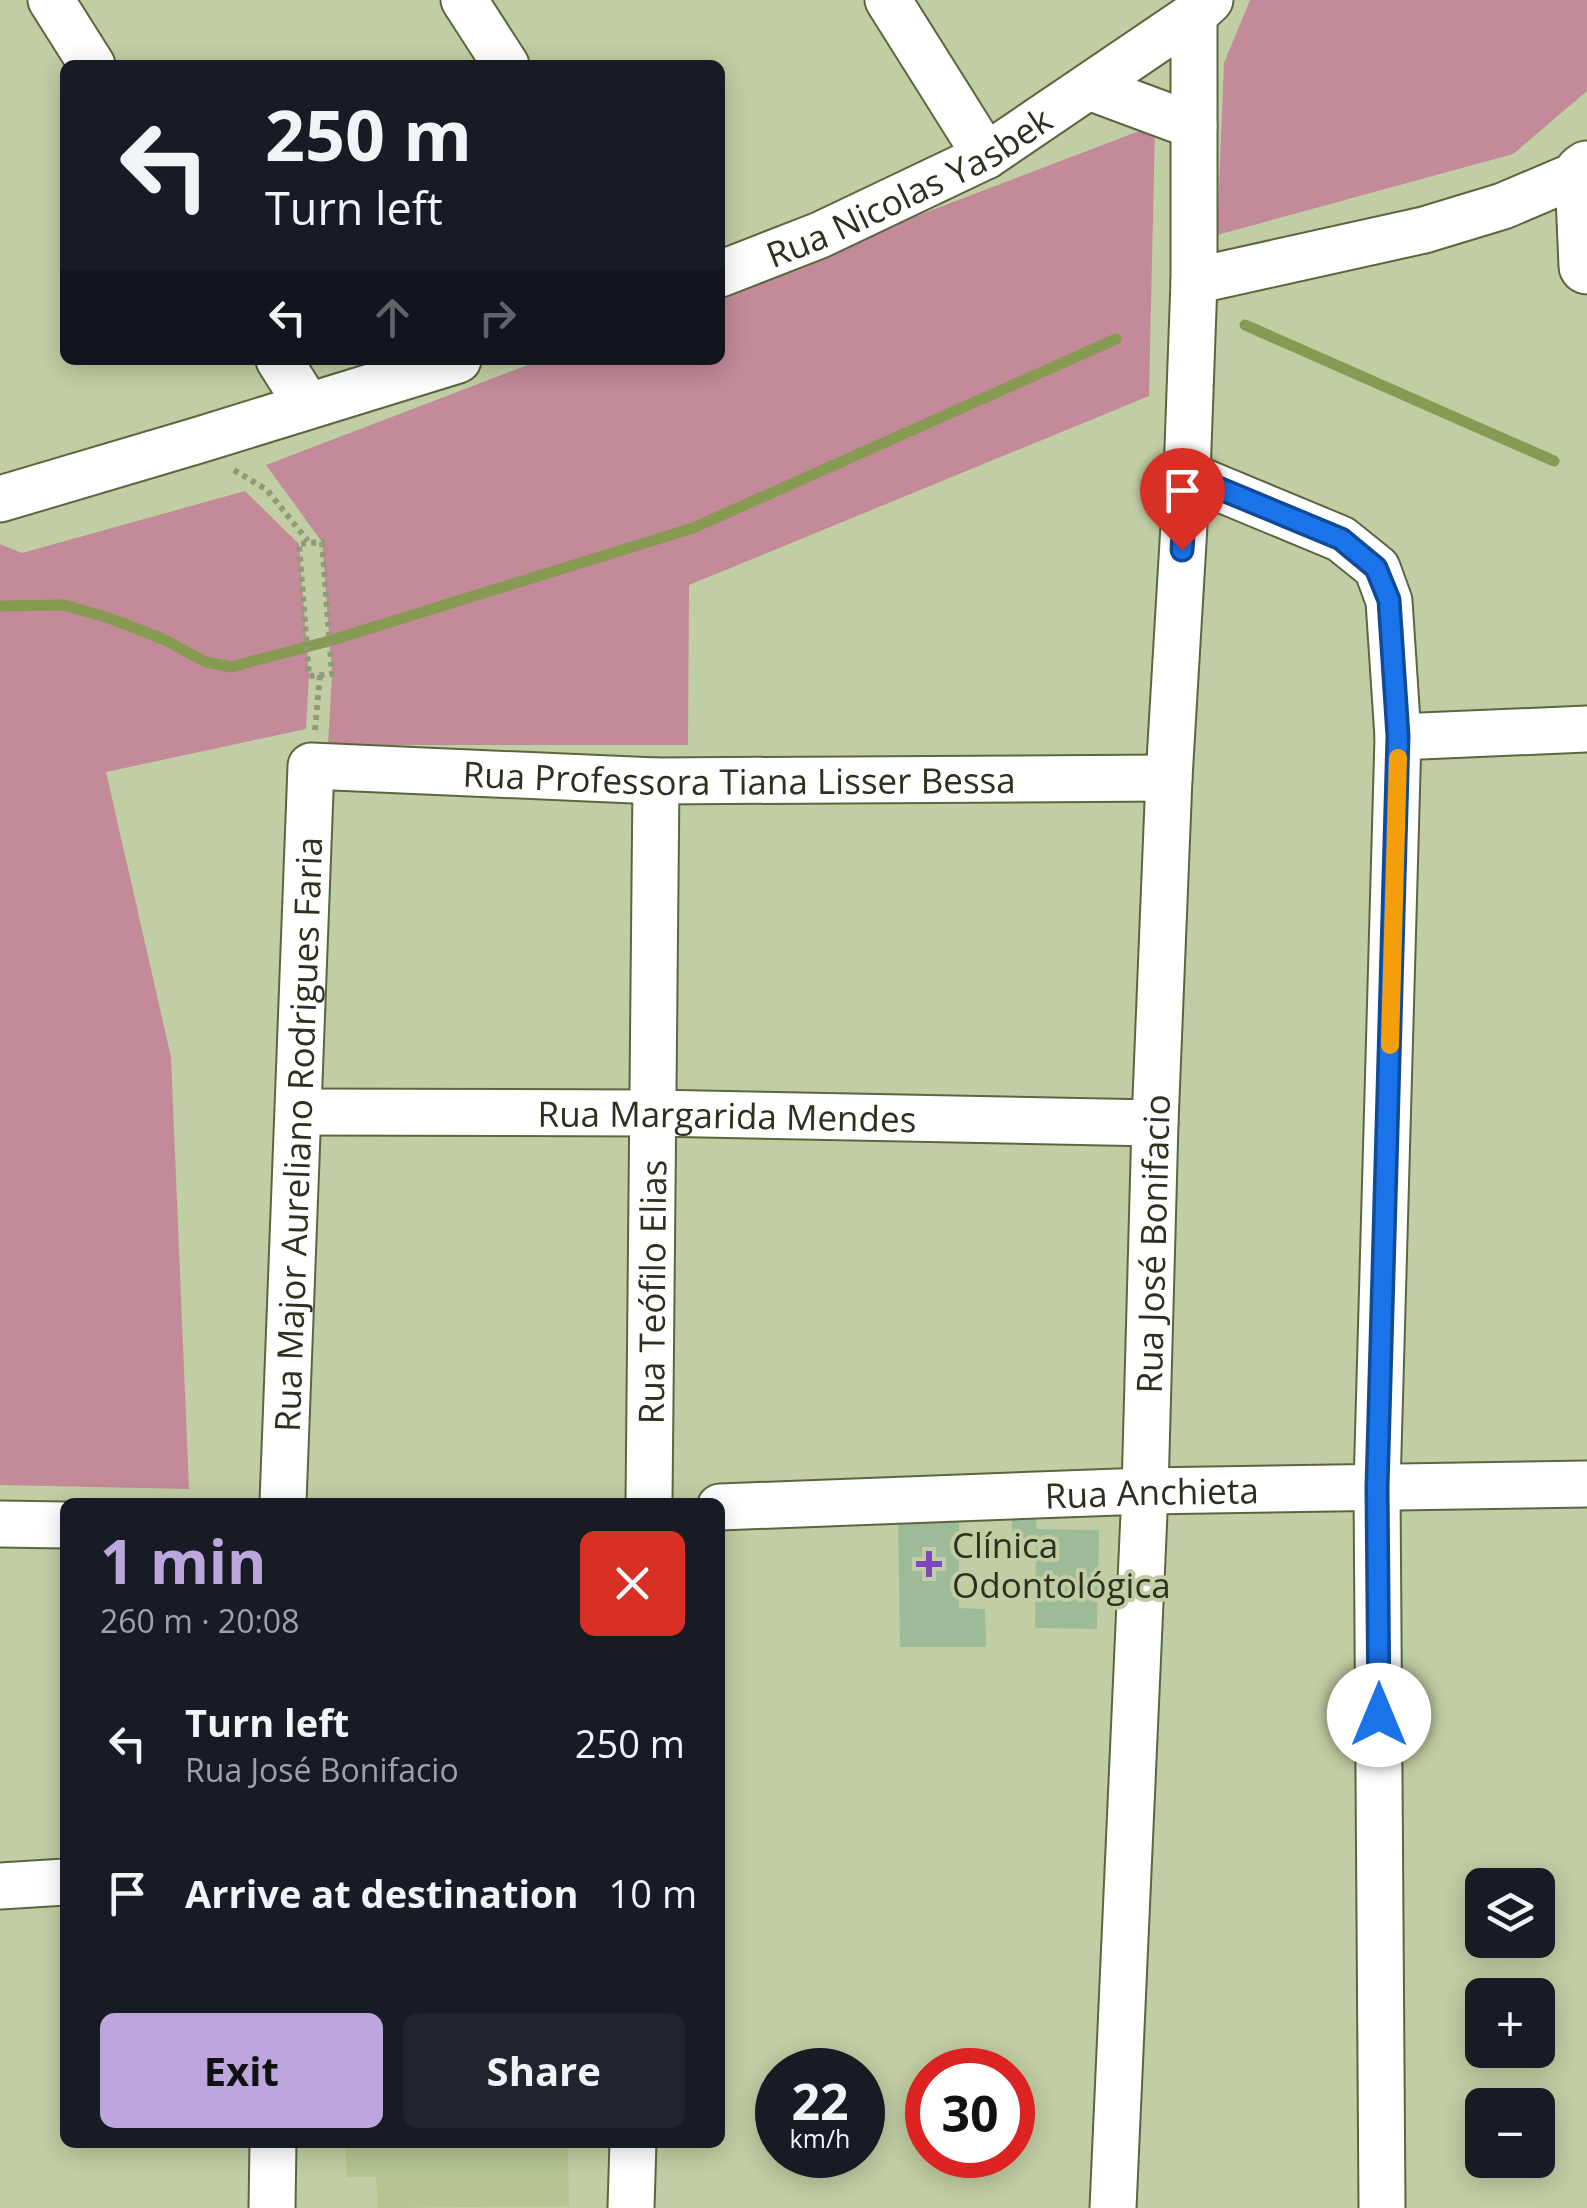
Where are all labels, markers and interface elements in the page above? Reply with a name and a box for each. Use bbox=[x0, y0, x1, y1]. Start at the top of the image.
text: 250 m bbox=[265, 86, 472, 182]
street label: Rua Nicolas Yasbek bbox=[759, 95, 1061, 277]
icon: left bbox=[100, 100, 230, 230]
text: Turn left bbox=[265, 177, 443, 238]
icon: left bbox=[260, 290, 315, 345]
icon: ahead bbox=[365, 290, 420, 345]
icon: right bbox=[470, 290, 525, 345]
pin bbox=[1140, 448, 1225, 551]
icon: arrive bbox=[1155, 463, 1210, 518]
street label: Rua Professora Tiana Lisser Bessa bbox=[462, 749, 1016, 805]
street label: Rua Major Aureliano Rodrigues Faria bbox=[262, 836, 332, 1433]
street label: Rua Margarida Mendes bbox=[538, 1089, 917, 1142]
street label: Rua José Bonifacio bbox=[1124, 1093, 1180, 1394]
street label: Rua Teófilo Elias bbox=[626, 1160, 676, 1424]
street label: Rua Anchieta bbox=[1044, 1466, 1259, 1518]
text: 1 min bbox=[100, 1520, 267, 1602]
place label: Clínica Odontológica bbox=[952, 1521, 1171, 1608]
button: close bbox=[580, 1531, 685, 1636]
marker: Clínica Odontológica bbox=[916, 1551, 942, 1577]
text: 260 m · 20:08 bbox=[100, 1599, 299, 1642]
position arrow bbox=[1327, 1663, 1431, 1767]
text: Turn left bbox=[185, 1696, 349, 1748]
icon: left bbox=[100, 1716, 155, 1771]
text: 250 m bbox=[575, 1717, 685, 1769]
text: Rua José Bonifacio bbox=[185, 1748, 459, 1791]
icon: arrive bbox=[100, 1866, 155, 1921]
text: Arrive at destination bbox=[185, 1867, 579, 1919]
text: 10 m bbox=[609, 1867, 697, 1919]
map controls bbox=[1465, 1868, 1555, 2178]
button: layers bbox=[1465, 1868, 1555, 1958]
button: + bbox=[1465, 1978, 1555, 2068]
button: Exit bbox=[100, 2013, 383, 2128]
button: Share bbox=[403, 2013, 685, 2128]
speed limit sign: 30 bbox=[905, 2048, 1035, 2178]
text: 22 bbox=[791, 2067, 849, 2135]
button: − bbox=[1465, 2088, 1555, 2178]
text: km/h bbox=[790, 2121, 850, 2155]

